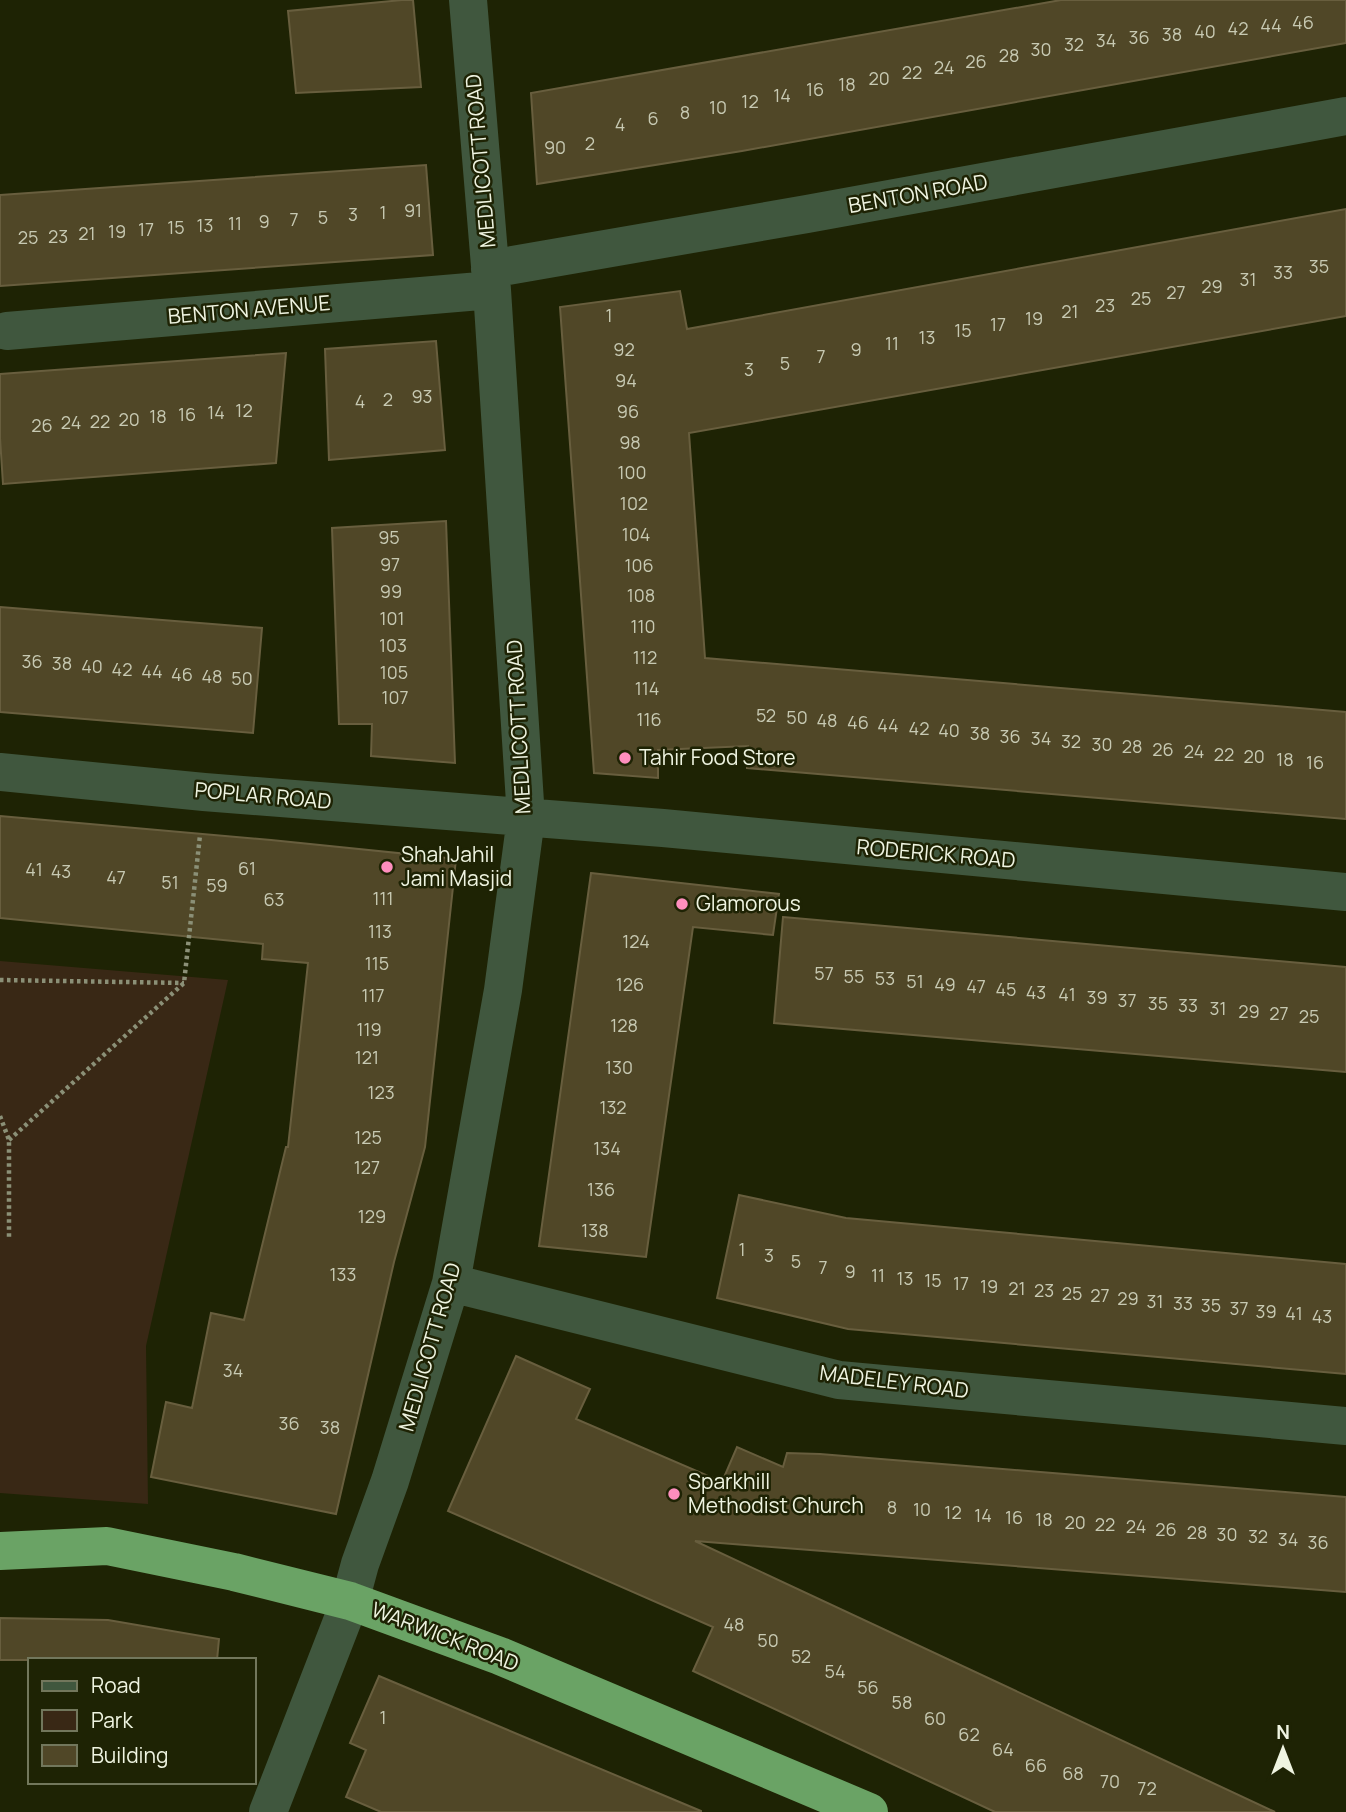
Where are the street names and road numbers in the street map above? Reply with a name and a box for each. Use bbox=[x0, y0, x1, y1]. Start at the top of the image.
street label: MEDLICOTT ROAD bbox=[458, 73, 502, 249]
street label: BENTON ROAD bbox=[846, 167, 990, 219]
street label: BENTON AVENUE bbox=[166, 288, 331, 330]
street label: MEDLICOTT ROAD bbox=[499, 639, 537, 815]
street label: POPLAR ROAD bbox=[193, 775, 333, 815]
street label: RODERICK ROAD bbox=[855, 832, 1017, 874]
street label: MEDLICOTT ROAD bbox=[392, 1259, 467, 1434]
street label: MADELEY ROAD bbox=[818, 1358, 970, 1404]
street label: WARWICK ROAD bbox=[368, 1595, 523, 1677]

